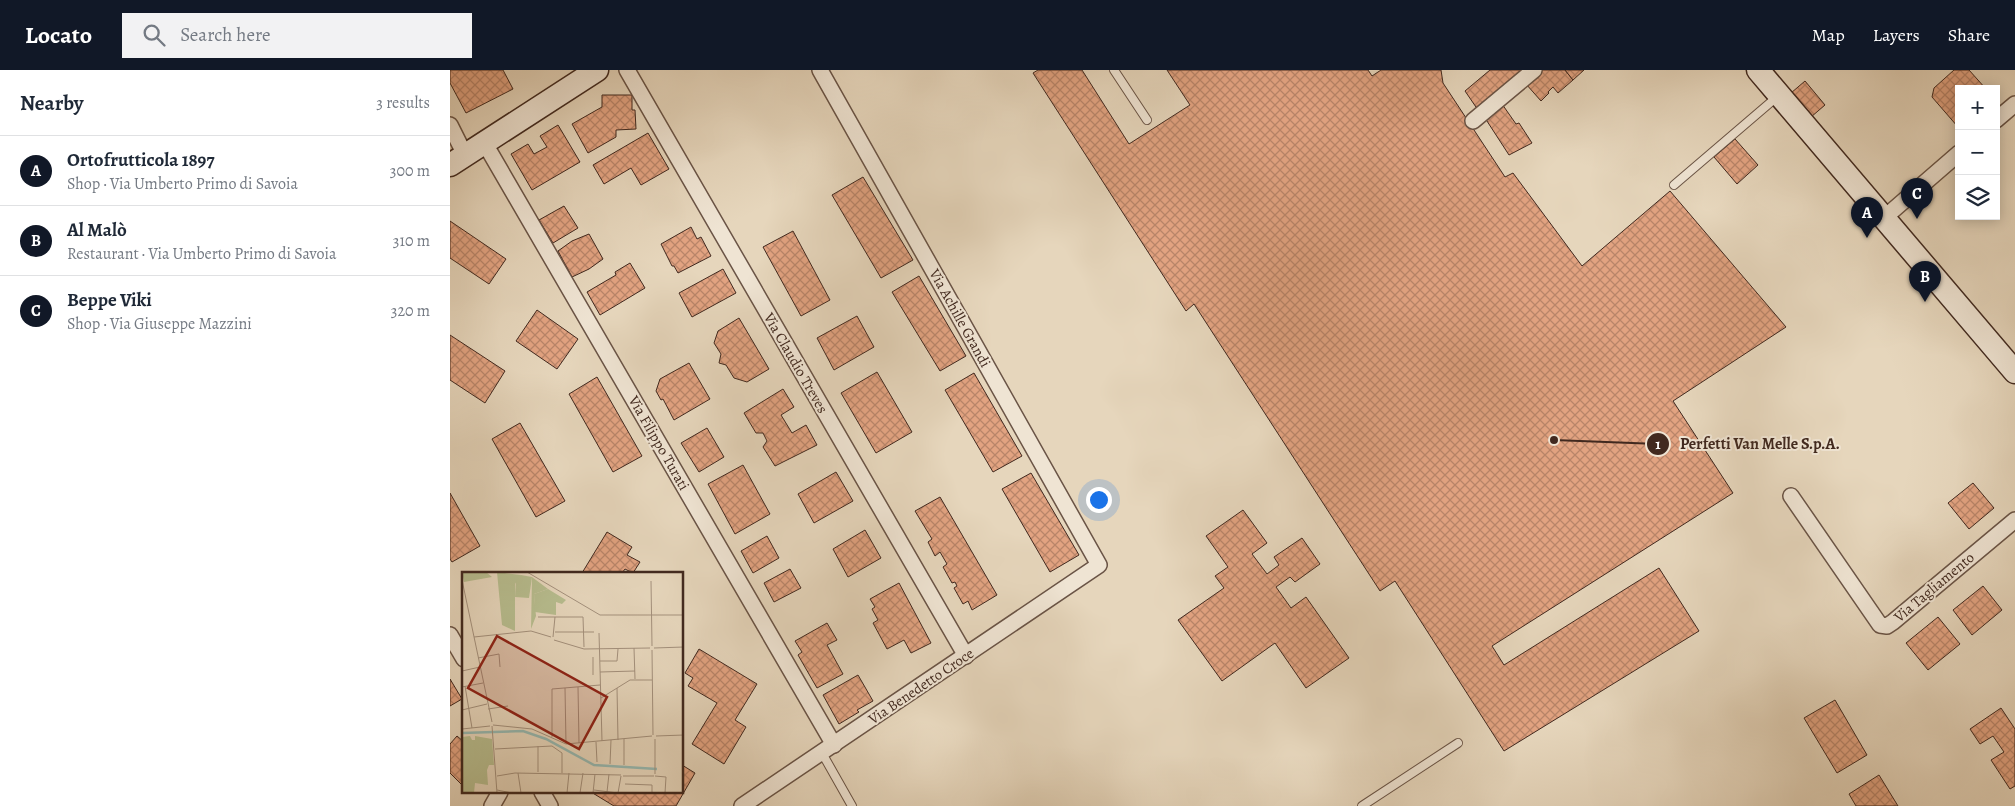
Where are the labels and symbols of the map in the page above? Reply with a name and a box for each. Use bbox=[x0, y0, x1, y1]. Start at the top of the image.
pin: C bbox=[1901, 178, 1933, 219]
pin: A bbox=[1851, 197, 1883, 238]
pin: B bbox=[1909, 261, 1941, 302]
street label: Via Achille Grandi bbox=[924, 264, 995, 371]
street label: Via Claudio Treves bbox=[759, 308, 833, 417]
street label: Via Filippo Turati bbox=[623, 391, 694, 494]
callout: Perfetti Van Melle S.p.A. bbox=[1645, 428, 1850, 459]
text: Perfetti Van Melle S.p.A. bbox=[1680, 433, 1840, 455]
text: 1 bbox=[1655, 434, 1661, 454]
your location bbox=[1086, 487, 1112, 513]
street label: Via Tagliamento bbox=[1889, 547, 1979, 627]
inset map bbox=[462, 572, 684, 794]
street label: Via Benedetto Croce bbox=[863, 643, 978, 729]

